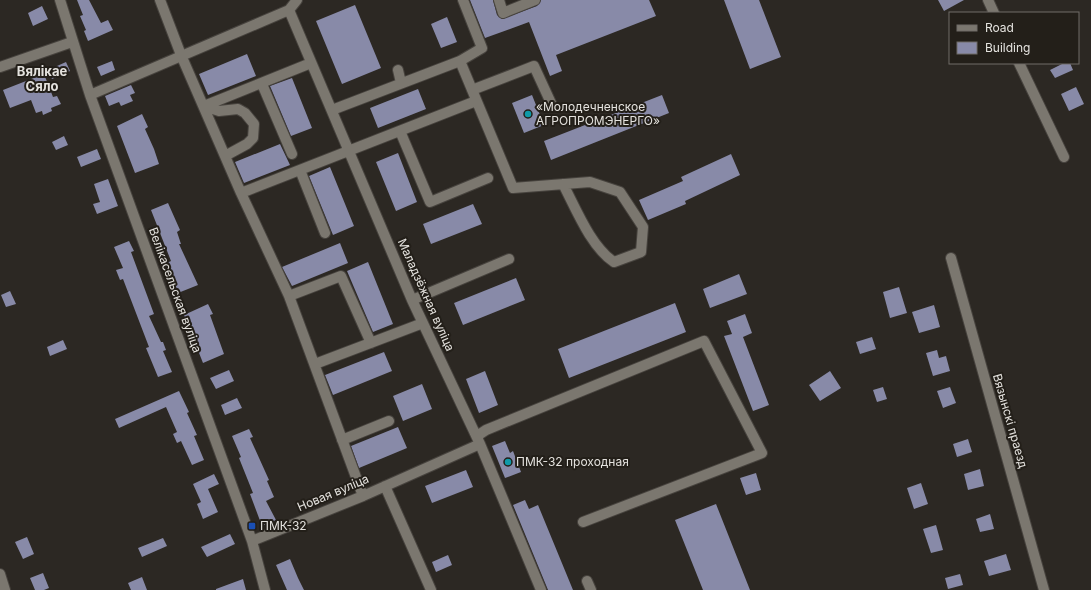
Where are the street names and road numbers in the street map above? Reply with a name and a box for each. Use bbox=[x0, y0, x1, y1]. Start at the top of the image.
street label: Велікасельская вуліца bbox=[146, 225, 205, 354]
street label: Маладзёжная вуліца bbox=[395, 236, 458, 353]
street label: Вязынскі праезд bbox=[990, 372, 1031, 470]
street label: Новая вуліца bbox=[295, 471, 371, 514]

